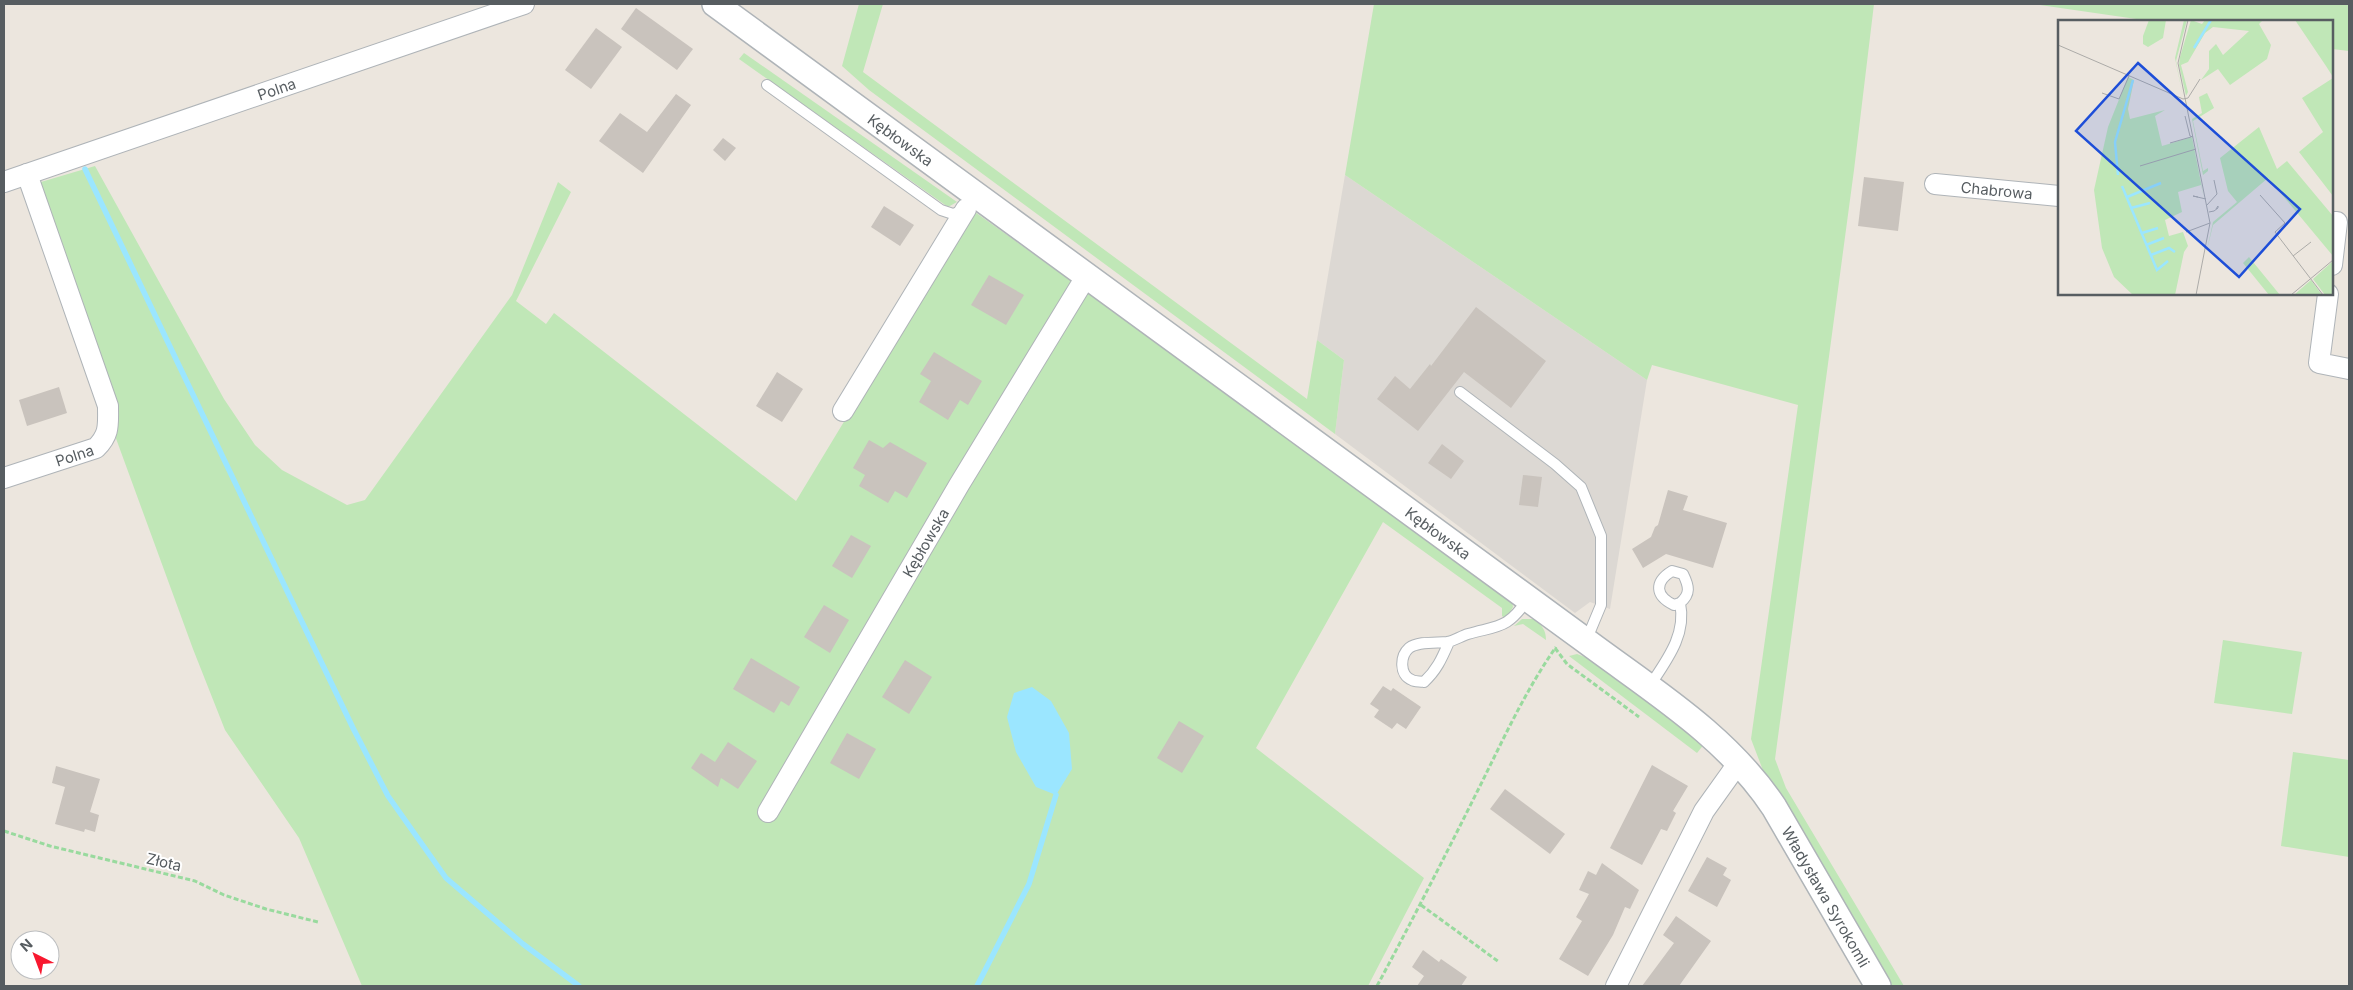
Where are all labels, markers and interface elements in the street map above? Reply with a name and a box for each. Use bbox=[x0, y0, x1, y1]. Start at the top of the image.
inset map bbox=[2058, 20, 2333, 295]
street label: Polna bbox=[255, 73, 298, 104]
street label: Kębłowska bbox=[864, 109, 937, 170]
street label: Chabrowa bbox=[1960, 177, 2034, 203]
street label: Polna bbox=[53, 440, 96, 470]
street label: Kębłowska bbox=[1402, 503, 1475, 563]
street label: Kębłowska bbox=[898, 505, 953, 580]
street label: Władysława Syrokomli bbox=[1778, 823, 1874, 970]
street label: Złota bbox=[145, 849, 183, 875]
north arrow bbox=[10, 930, 60, 980]
text: N bbox=[16, 935, 36, 955]

